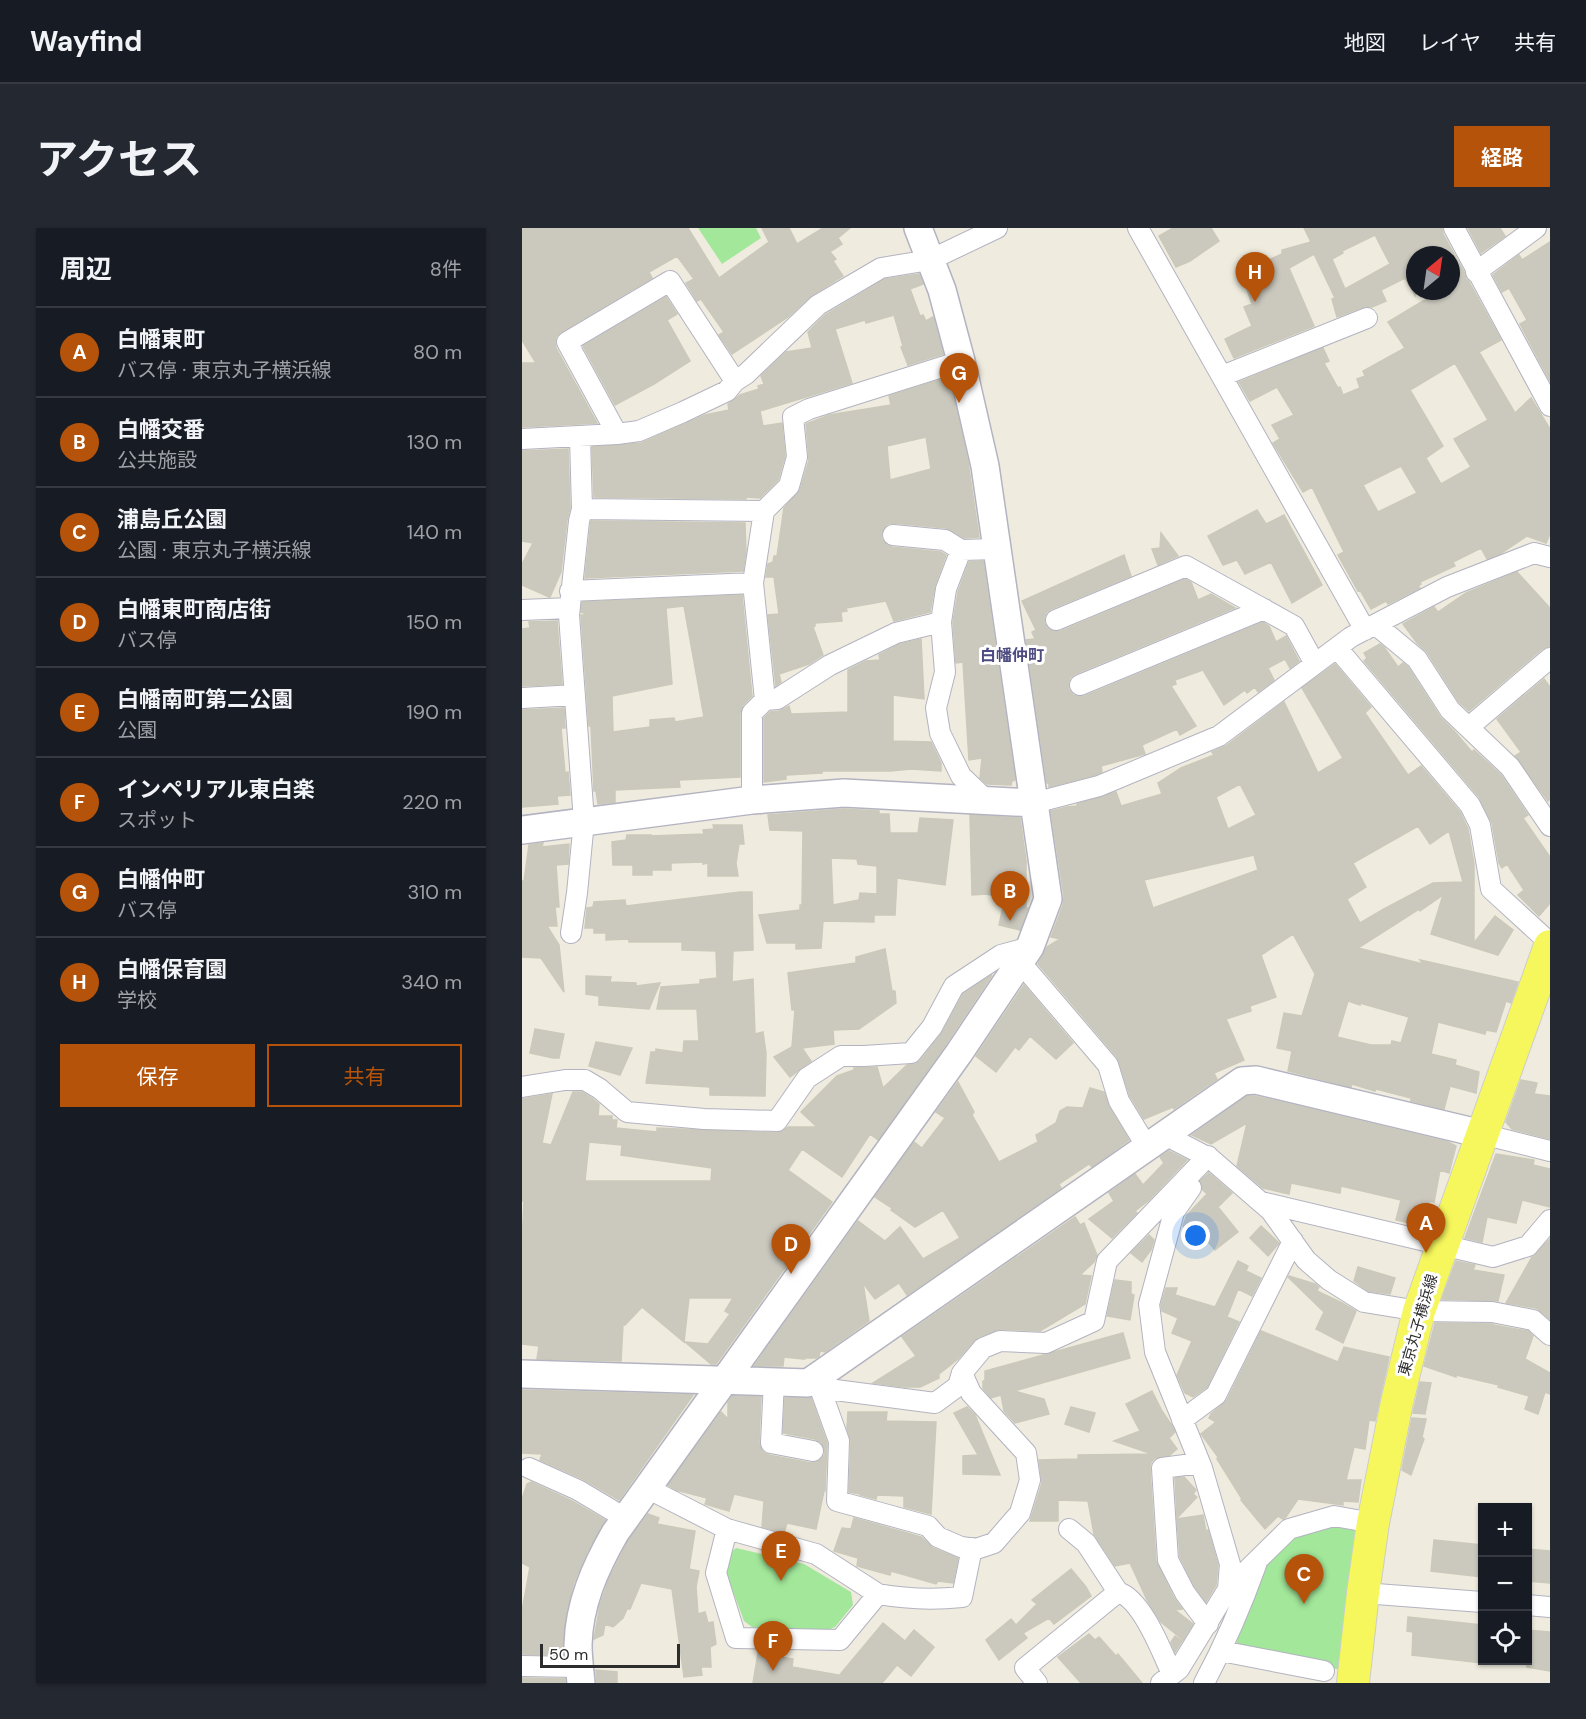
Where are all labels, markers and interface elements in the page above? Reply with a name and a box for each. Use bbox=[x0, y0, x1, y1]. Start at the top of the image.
text: Wayfind bbox=[30, 23, 142, 60]
text: 地図 bbox=[1344, 29, 1386, 57]
text: レイヤ bbox=[1419, 29, 1481, 57]
text: 共有 bbox=[1514, 29, 1556, 57]
button: 経路 bbox=[1454, 126, 1550, 187]
text: アクセス bbox=[36, 132, 202, 187]
north arrow bbox=[1406, 246, 1460, 300]
text: 周辺 bbox=[60, 252, 112, 286]
pin: H bbox=[1236, 253, 1274, 302]
text: 8件 bbox=[430, 256, 462, 282]
text: 白幡東町 bbox=[117, 325, 205, 354]
text: A bbox=[72, 339, 87, 365]
text: 80 m bbox=[413, 339, 462, 365]
pin: G bbox=[940, 354, 978, 403]
text: バス停 · 東京丸子横浜線 bbox=[117, 357, 332, 383]
text: 白幡交番 bbox=[117, 415, 205, 444]
text: B bbox=[73, 429, 86, 455]
text: 130 m bbox=[407, 429, 462, 455]
text: 公共施設 bbox=[117, 447, 197, 473]
text: 浦島丘公園 bbox=[117, 505, 227, 534]
text: C bbox=[72, 519, 87, 545]
text: 140 m bbox=[407, 519, 462, 545]
text: 公園 · 東京丸子横浜線 bbox=[117, 537, 312, 563]
text: 白幡東町商店街 bbox=[117, 595, 271, 624]
text: D bbox=[72, 609, 87, 635]
text: 150 m bbox=[407, 609, 462, 635]
text: バス停 bbox=[117, 627, 177, 653]
district label: 白幡仲町 bbox=[980, 645, 1044, 666]
text: 白幡南町第二公園 bbox=[117, 685, 293, 714]
text: E bbox=[74, 699, 85, 725]
text: 190 m bbox=[406, 699, 462, 725]
text: 公園 bbox=[117, 717, 157, 743]
text: インペリアル東白楽 bbox=[117, 775, 315, 804]
text: F bbox=[74, 789, 85, 815]
text: 220 m bbox=[402, 789, 462, 815]
text: スポット bbox=[117, 807, 197, 833]
text: 白幡仲町 bbox=[117, 865, 205, 894]
pin: B bbox=[990, 872, 1030, 921]
text: G bbox=[72, 879, 87, 905]
text: 310 m bbox=[407, 879, 462, 905]
text: バス停 bbox=[117, 897, 177, 923]
text: 白幡保育園 bbox=[117, 955, 227, 984]
text: H bbox=[72, 969, 87, 995]
text: 340 m bbox=[401, 969, 462, 995]
text: 学校 bbox=[117, 987, 157, 1013]
button: 保存 bbox=[60, 1044, 255, 1107]
button: 共有 bbox=[267, 1044, 462, 1107]
pin: A bbox=[1406, 1204, 1446, 1253]
your location bbox=[1181, 1221, 1210, 1250]
pin: D bbox=[772, 1224, 810, 1274]
street label: 東京丸子横浜線 bbox=[1394, 1272, 1442, 1378]
map controls bbox=[1478, 1503, 1532, 1665]
button: + bbox=[1478, 1503, 1532, 1557]
pin: E bbox=[762, 1532, 800, 1581]
pin: C bbox=[1284, 1554, 1324, 1604]
button: − bbox=[1478, 1557, 1532, 1611]
button: locate bbox=[1478, 1611, 1532, 1665]
pin: F bbox=[754, 1622, 792, 1671]
scale bar bbox=[540, 1641, 680, 1668]
text: 50 m bbox=[549, 1644, 588, 1665]

